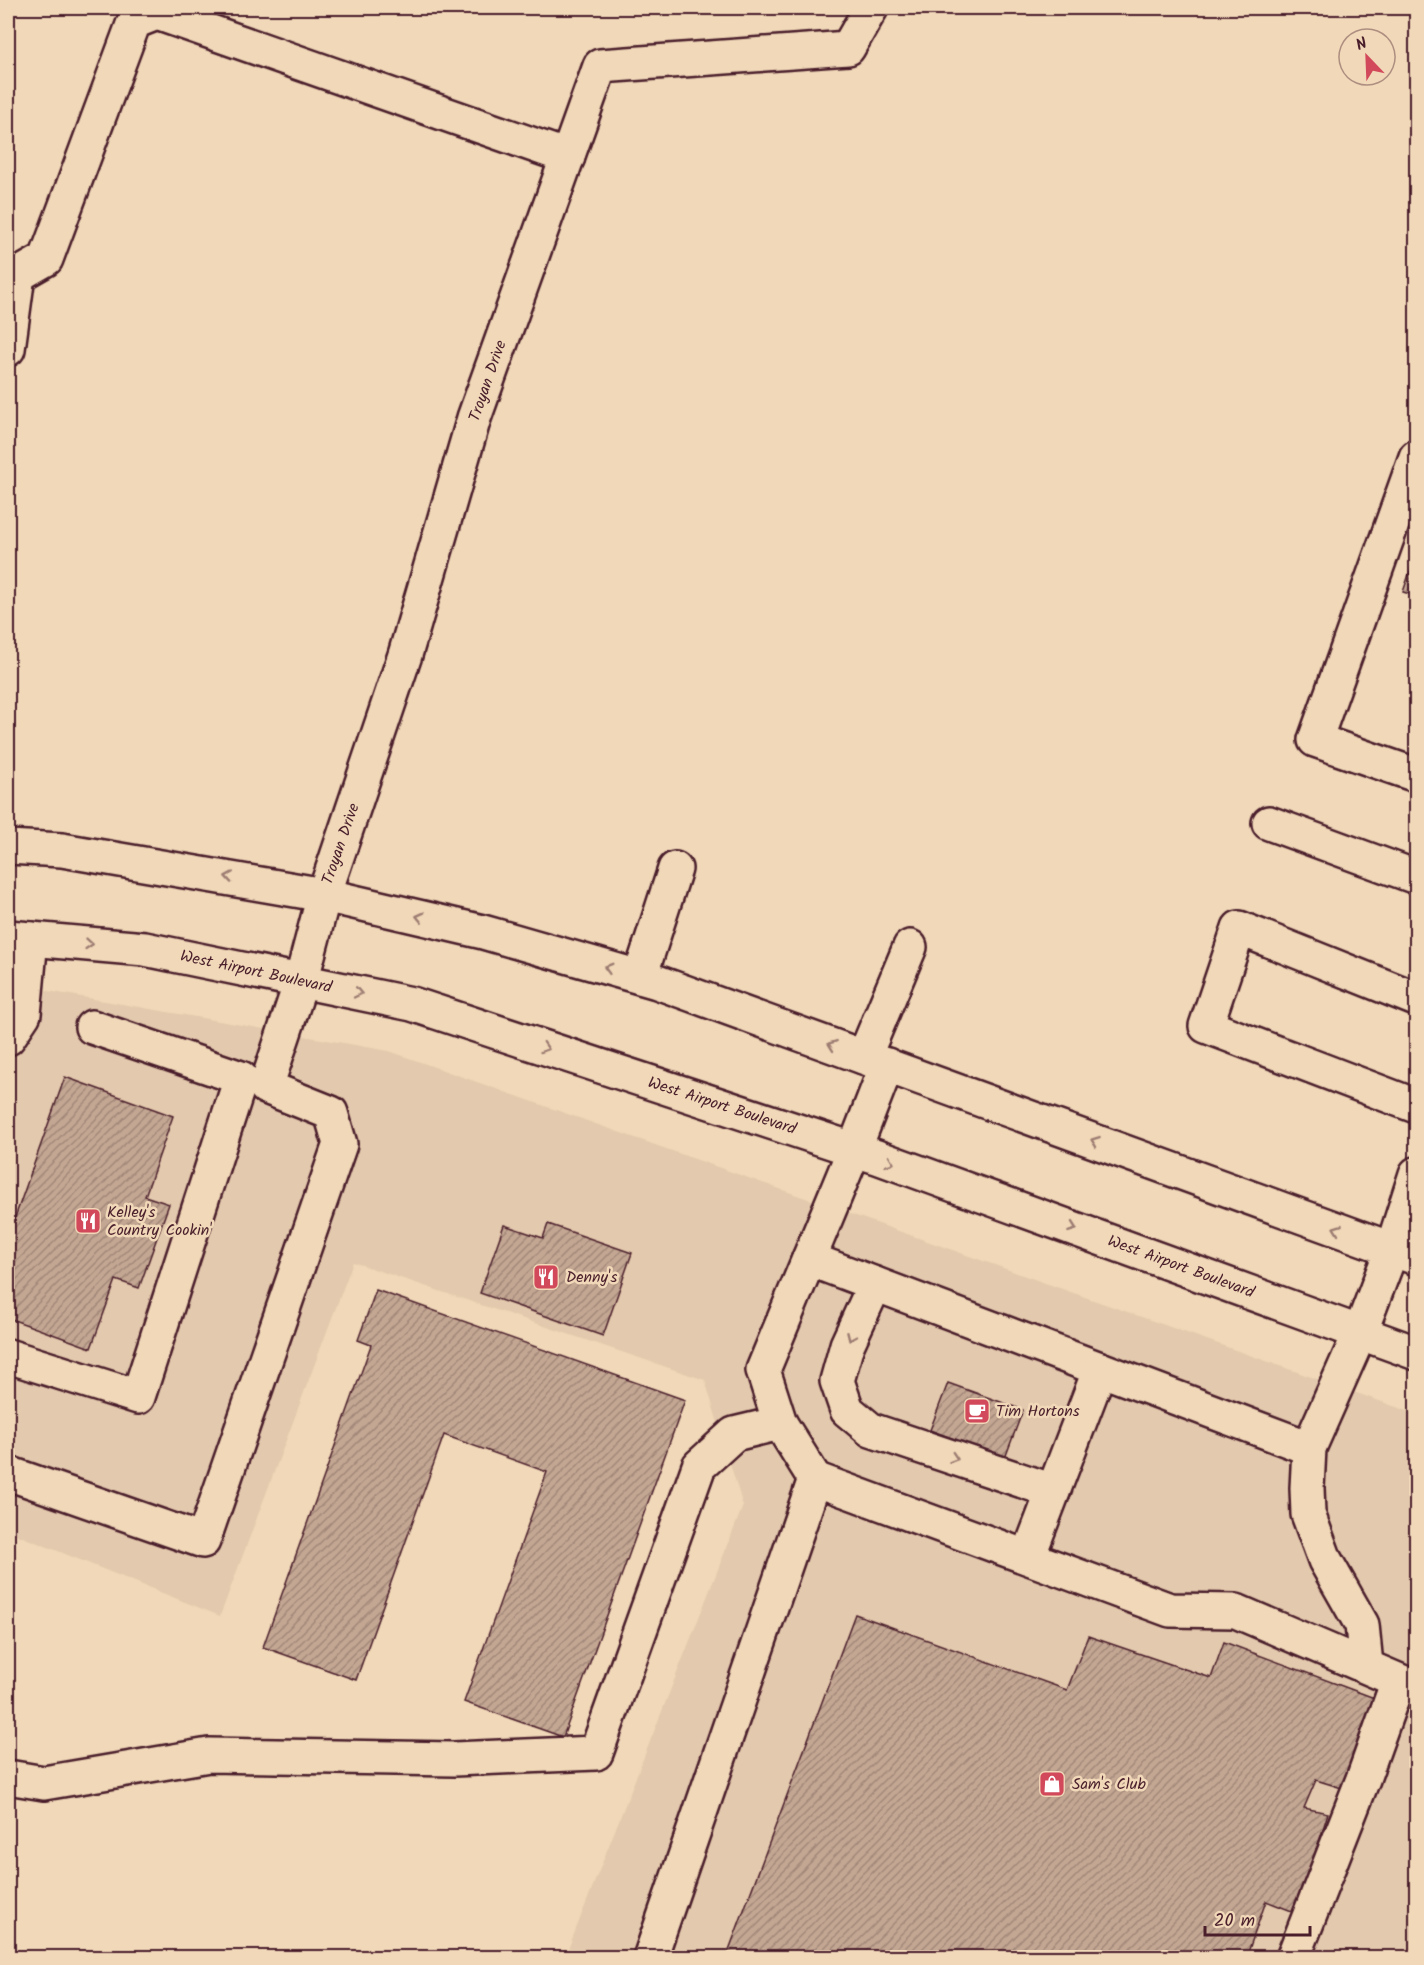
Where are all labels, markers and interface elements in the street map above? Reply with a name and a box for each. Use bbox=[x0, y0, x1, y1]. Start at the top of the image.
north arrow bbox=[1337, 27, 1397, 87]
text: N bbox=[1352, 31, 1371, 58]
street label: Troyan Drive bbox=[462, 337, 514, 425]
street label: Troyan Drive bbox=[315, 800, 367, 888]
one-way arrow bbox=[224, 871, 234, 884]
one-way arrow bbox=[415, 911, 425, 924]
one-way arrow bbox=[85, 937, 94, 950]
street label: West Airport Boulevard bbox=[178, 944, 335, 1001]
one-way arrow bbox=[603, 963, 614, 975]
one-way arrow bbox=[353, 986, 363, 999]
one-way arrow bbox=[539, 1040, 550, 1053]
one-way arrow bbox=[827, 1040, 838, 1053]
street label: West Airport Boulevard bbox=[645, 1070, 800, 1142]
one-way arrow bbox=[1090, 1136, 1101, 1148]
one-way arrow bbox=[884, 1154, 895, 1167]
place label: Kelley's Country Cookin' bbox=[107, 1200, 212, 1243]
restaurant icon: Kelley's Country Cookin' bbox=[73, 1206, 103, 1236]
one-way arrow bbox=[1067, 1221, 1078, 1234]
one-way arrow bbox=[1332, 1224, 1343, 1237]
street label: West Airport Boulevard bbox=[1104, 1229, 1259, 1306]
restaurant icon: Denny's bbox=[531, 1262, 561, 1292]
place label: Denny's bbox=[566, 1265, 617, 1290]
one-way arrow bbox=[846, 1331, 858, 1342]
cafe icon: Tim Hortons bbox=[962, 1396, 992, 1426]
place label: Tim Hortons bbox=[996, 1399, 1080, 1424]
one-way arrow bbox=[948, 1450, 959, 1463]
shop icon: Sam's Club bbox=[1037, 1769, 1067, 1799]
place label: Sam's Club bbox=[1072, 1772, 1146, 1797]
scale bar bbox=[1205, 1899, 1310, 1937]
text: 20 m bbox=[1214, 1907, 1255, 1936]

